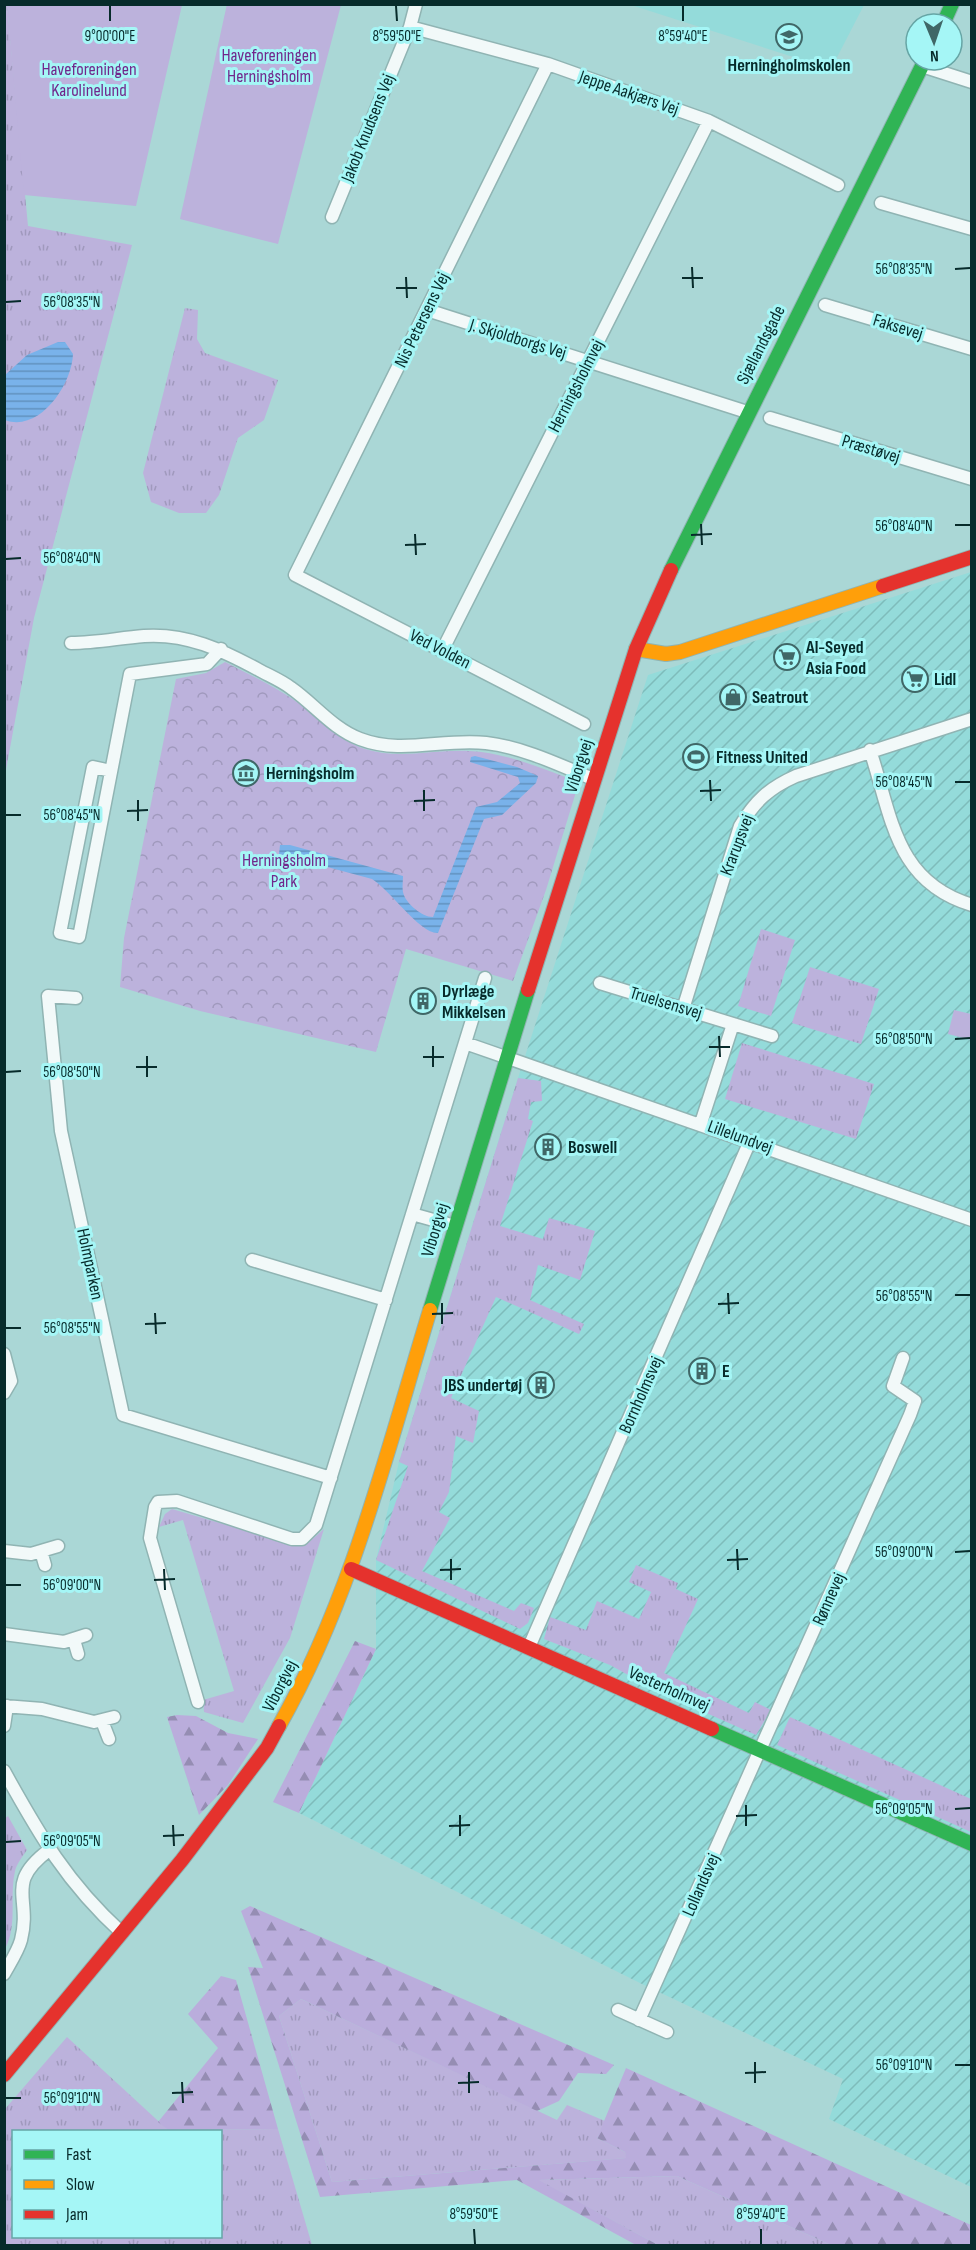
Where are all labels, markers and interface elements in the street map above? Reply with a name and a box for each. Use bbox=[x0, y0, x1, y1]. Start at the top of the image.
north arrow bbox=[904, 12, 964, 72]
school or university icon: Herningholmskolen bbox=[774, 22, 804, 52]
text: 9°00'00"E bbox=[85, 27, 135, 46]
text: 8°59'50"E bbox=[372, 27, 422, 46]
text: 8°59'40"E bbox=[658, 27, 708, 46]
park label: Haveforeningen Herningsholm bbox=[221, 45, 317, 87]
text: N bbox=[930, 46, 939, 65]
place label: Herningholmskolen bbox=[728, 55, 850, 76]
park label: Haveforeningen Karolinelund bbox=[41, 59, 137, 101]
street label: Jeppe Aakjærs Vej bbox=[575, 66, 682, 120]
street label: Jakob Knudsens Vej bbox=[336, 71, 399, 186]
text: 56°08'35"N bbox=[876, 260, 932, 279]
street label: Nis Petersens Vej bbox=[390, 269, 454, 371]
text: 56°08'35"N bbox=[44, 293, 100, 312]
street label: Sjællandsgade bbox=[732, 302, 790, 388]
street label: Faksevej bbox=[871, 310, 925, 344]
street label: J. Skjoldborgs Vej bbox=[466, 314, 569, 364]
street label: Herningsholmvej bbox=[544, 336, 608, 436]
street label: Præstøvej bbox=[839, 430, 903, 468]
text: 56°08'40"N bbox=[875, 517, 933, 536]
text: 56°08'40"N bbox=[43, 549, 101, 568]
street label: Ved Volden bbox=[406, 625, 474, 673]
place label: Al-Seyed Asia Food bbox=[805, 637, 866, 679]
supermarket icon: Al-Seyed Asia Food bbox=[772, 642, 802, 672]
supermarket icon: Lidl bbox=[900, 664, 930, 694]
place label: Lidl bbox=[934, 669, 956, 690]
shop icon: Seatrout bbox=[718, 682, 748, 712]
place label: Seatrout bbox=[752, 687, 808, 708]
street label: Viborgvej bbox=[560, 736, 598, 796]
sports icon: Fitness United bbox=[681, 742, 711, 772]
place label: Fitness United bbox=[716, 747, 808, 768]
museum icon: Herningsholm bbox=[231, 758, 261, 788]
place label: Herningsholm bbox=[266, 763, 355, 784]
text: 56°08'45"N bbox=[876, 773, 932, 792]
text: 56°08'45"N bbox=[44, 806, 100, 825]
street label: Krarupsvej bbox=[716, 812, 758, 878]
park label: Herningsholm Park bbox=[242, 850, 326, 892]
place label: Dyrlæge Mikkelsen bbox=[442, 981, 506, 1023]
street label: Truelsensvej bbox=[627, 982, 705, 1024]
building icon: Dyrlæge Mikkelsen bbox=[408, 986, 438, 1016]
text: 56°08'50"N bbox=[875, 1030, 933, 1049]
text: 56°08'50"N bbox=[43, 1063, 101, 1082]
street label: Lillelundvej bbox=[705, 1116, 775, 1158]
building icon: Boswell bbox=[533, 1132, 563, 1162]
place label: Boswell bbox=[568, 1137, 617, 1158]
street label: Viborgvej bbox=[417, 1201, 453, 1259]
street label: Holmparken bbox=[72, 1226, 108, 1302]
text: 56°08'55"N bbox=[876, 1287, 932, 1306]
text: 56°08'55"N bbox=[44, 1319, 100, 1338]
street label: Bornholmsvej bbox=[615, 1353, 667, 1437]
building icon: E bbox=[687, 1356, 717, 1386]
place label: E bbox=[722, 1361, 730, 1382]
building icon: JBS undertøj bbox=[526, 1370, 556, 1400]
place label: JBS undertøj bbox=[443, 1375, 522, 1396]
text: 56°09'00"N bbox=[875, 1543, 933, 1562]
street label: Rønnevej bbox=[808, 1569, 850, 1629]
text: 56°09'00"N bbox=[43, 1576, 101, 1595]
street label: Viborgvej bbox=[258, 1657, 302, 1715]
street label: Vesterholmvej bbox=[625, 1662, 713, 1716]
text: 56°09'05"N bbox=[875, 1800, 933, 1819]
text: 56°09'05"N bbox=[43, 1832, 101, 1851]
street label: Lollandsvej bbox=[678, 1850, 724, 1920]
text: 56°09'10"N bbox=[876, 2056, 932, 2075]
text: 56°09'10"N bbox=[44, 2089, 100, 2108]
legend bbox=[12, 2130, 222, 2238]
text: Fast bbox=[66, 2144, 92, 2165]
text: Slow bbox=[66, 2174, 95, 2195]
text: Jam bbox=[65, 2204, 88, 2225]
text: 8°59'50"E bbox=[449, 2205, 499, 2224]
text: 8°59'40"E bbox=[736, 2205, 786, 2224]

